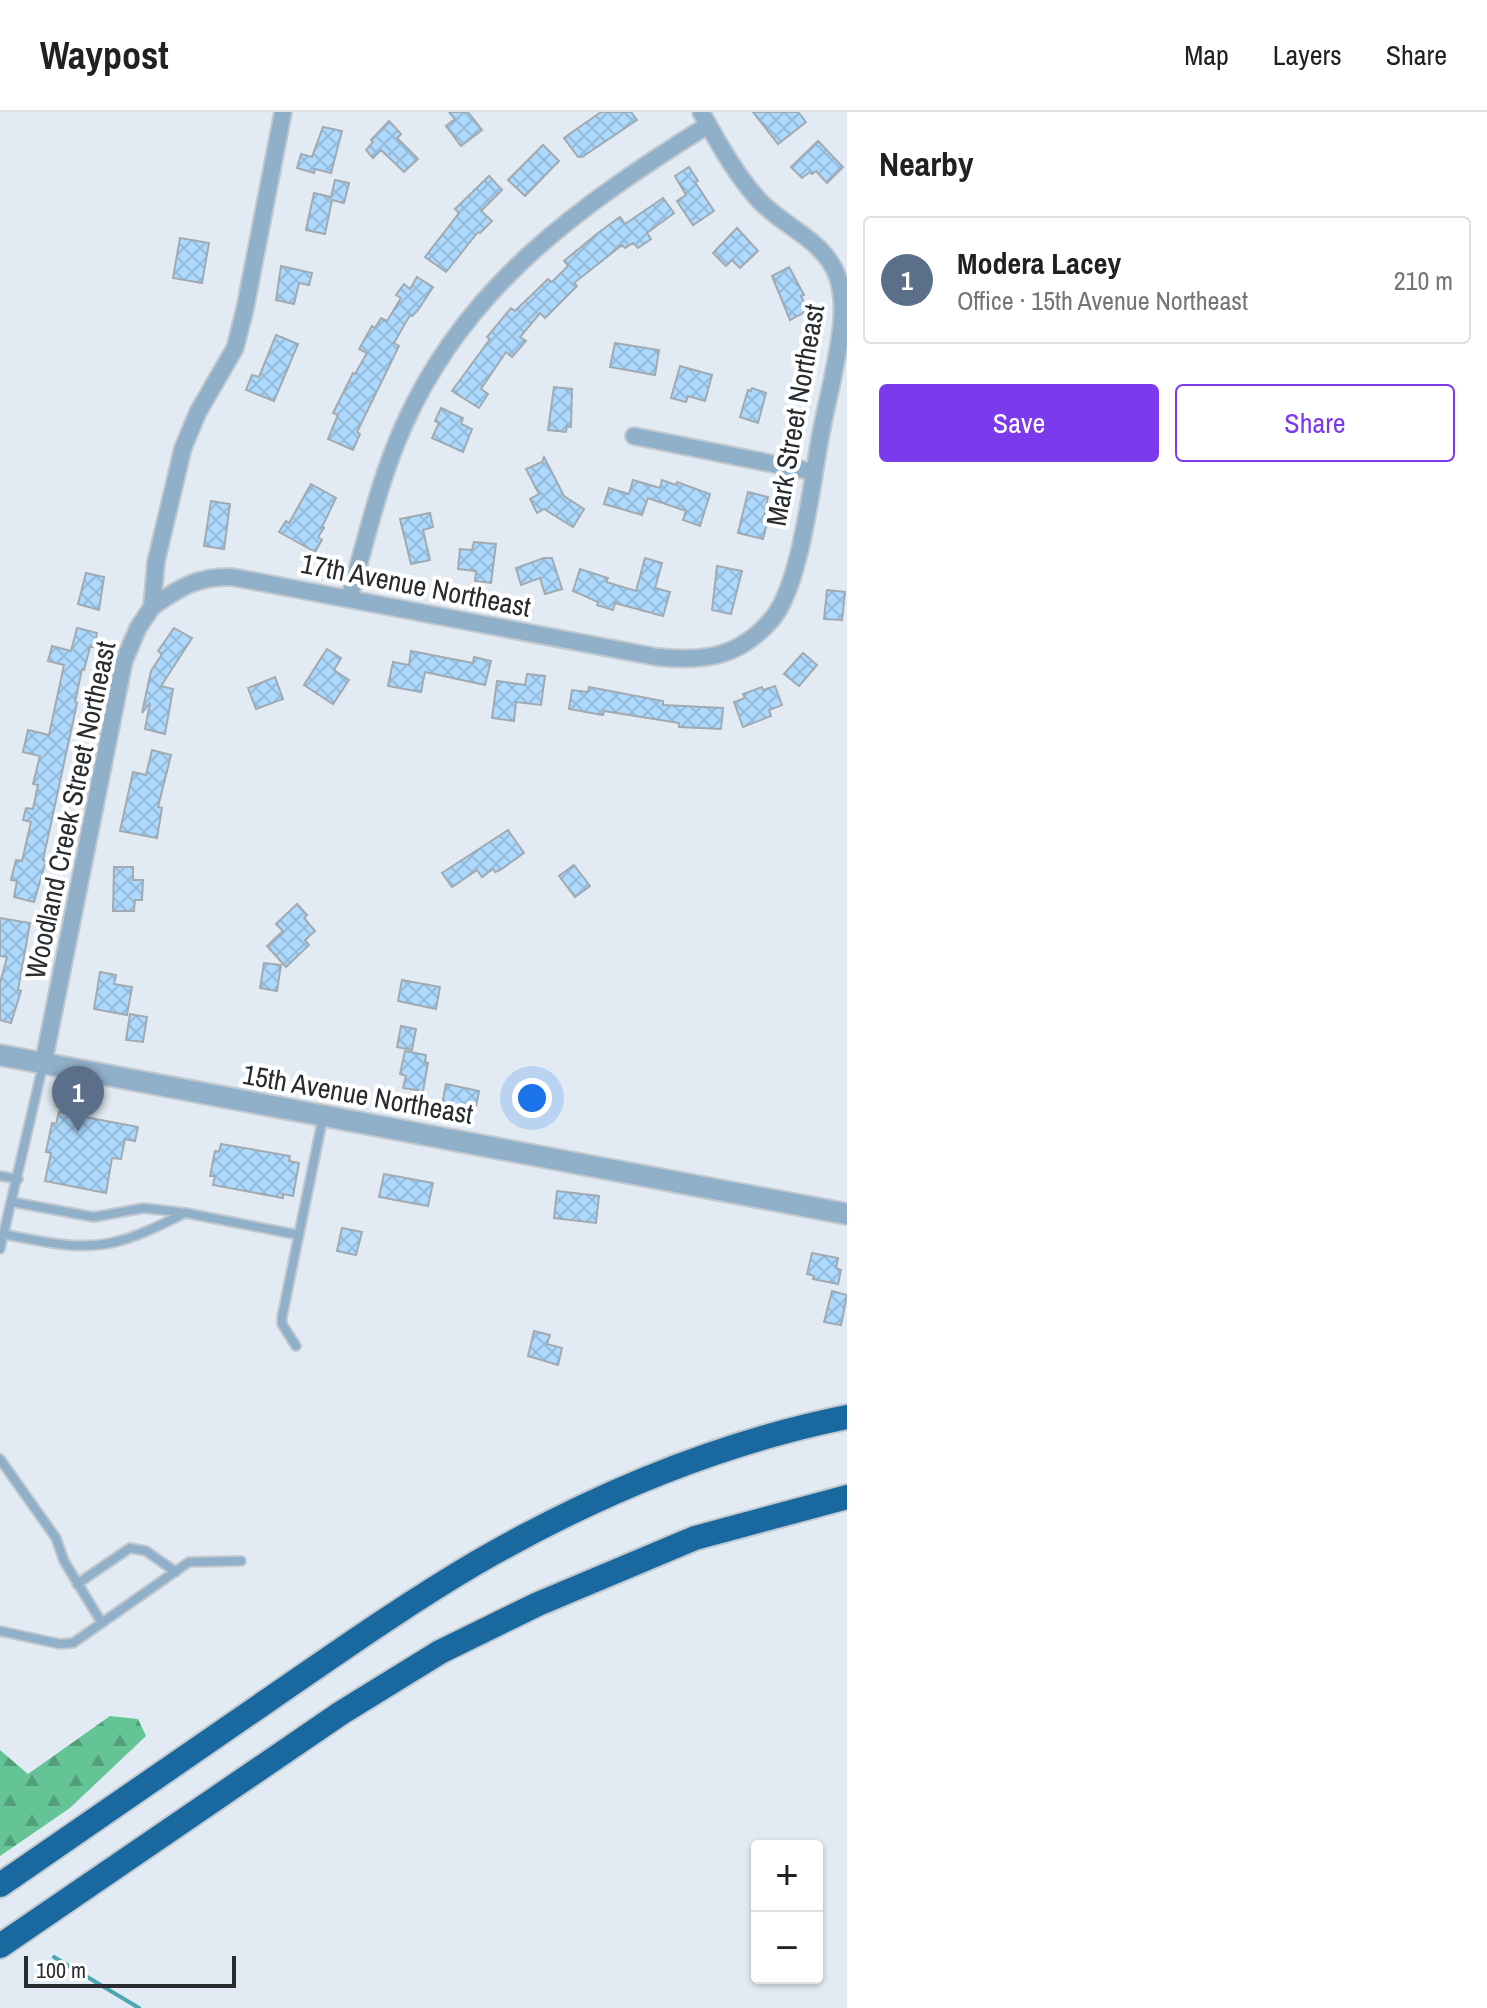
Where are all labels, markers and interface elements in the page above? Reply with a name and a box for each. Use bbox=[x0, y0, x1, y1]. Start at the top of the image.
text: Waypost bbox=[40, 30, 169, 81]
text: Map bbox=[1184, 36, 1229, 74]
text: Layers bbox=[1273, 36, 1342, 74]
text: Share bbox=[1386, 36, 1447, 74]
text: Nearby bbox=[879, 141, 974, 187]
text: Modera Lacey bbox=[957, 243, 1121, 283]
text: 1 bbox=[901, 263, 913, 298]
text: 210 m bbox=[1394, 263, 1453, 298]
text: Office · 15th Avenue Northeast bbox=[957, 283, 1248, 318]
street label: Mark Street Northeast bbox=[757, 301, 833, 529]
button: Save bbox=[879, 384, 1159, 462]
button: Share bbox=[1175, 384, 1455, 462]
street label: 17th Avenue Northeast bbox=[298, 544, 534, 626]
street label: Woodland Creek Street Northeast bbox=[16, 638, 124, 982]
street label: 15th Avenue Northeast bbox=[240, 1055, 476, 1133]
pin: 1 bbox=[52, 1066, 104, 1132]
your location bbox=[512, 1078, 552, 1118]
map controls bbox=[751, 1840, 823, 1984]
button: + bbox=[751, 1840, 823, 1912]
button: − bbox=[751, 1912, 823, 1984]
scale bar bbox=[24, 1952, 236, 1988]
text: 100 m bbox=[36, 1955, 86, 1985]

